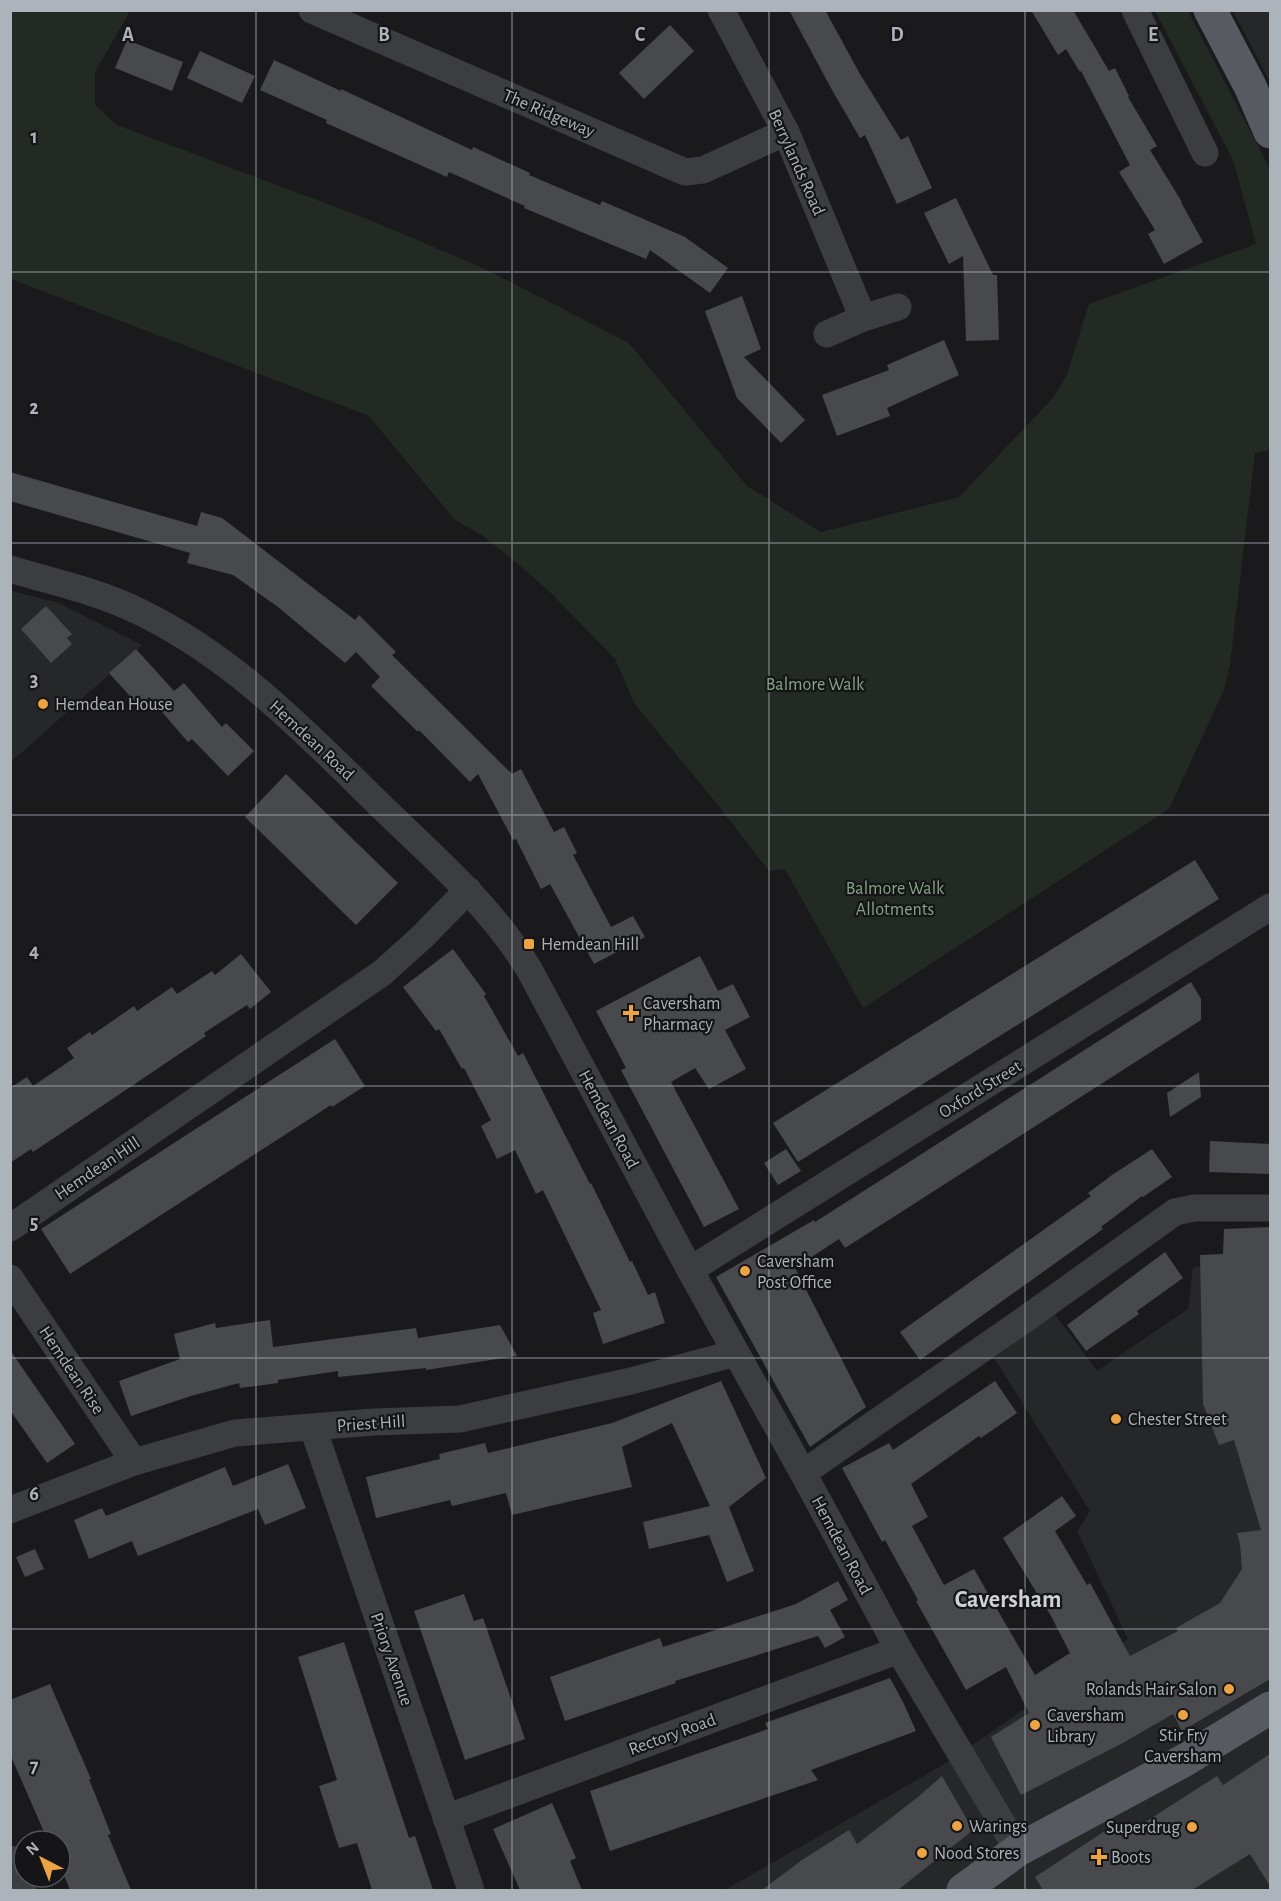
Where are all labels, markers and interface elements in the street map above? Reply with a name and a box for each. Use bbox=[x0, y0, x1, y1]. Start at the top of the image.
text: A bbox=[122, 25, 134, 45]
text: B bbox=[378, 25, 390, 45]
text: C bbox=[635, 25, 646, 45]
text: D bbox=[890, 25, 904, 45]
text: E bbox=[1148, 25, 1158, 45]
street label: The Ridgeway bbox=[500, 87, 597, 141]
street label: Berrylands Road bbox=[765, 107, 827, 218]
text: 1 bbox=[30, 127, 38, 147]
text: 2 bbox=[29, 398, 39, 418]
text: 3 bbox=[30, 670, 38, 690]
park label: Balmore Walk bbox=[766, 676, 865, 694]
place label: Hemdean House bbox=[55, 696, 173, 714]
marker: Hemdean House bbox=[36, 697, 50, 711]
street label: Hemdean Road bbox=[266, 697, 357, 784]
park label: Balmore Walk Allotments bbox=[846, 880, 945, 919]
place label: Hemdean Hill bbox=[541, 936, 639, 954]
marker: Hemdean Hill bbox=[522, 937, 536, 951]
text: 4 bbox=[29, 941, 39, 961]
place label: Caversham Pharmacy bbox=[643, 995, 720, 1034]
marker: Caversham Pharmacy bbox=[624, 1006, 638, 1020]
street label: Oxford Street bbox=[936, 1057, 1025, 1122]
street label: Hemdean Road bbox=[575, 1067, 642, 1172]
street label: Hemdean Hill bbox=[52, 1134, 143, 1204]
text: 5 bbox=[30, 1213, 38, 1233]
place label: Caversham Post Office bbox=[757, 1253, 834, 1292]
marker: Caversham Post Office bbox=[738, 1264, 752, 1278]
street label: Hemdean Rise bbox=[35, 1323, 107, 1418]
place label: Chester Street bbox=[1128, 1411, 1227, 1429]
marker: Chester Street bbox=[1109, 1412, 1123, 1426]
street label: Priest Hill bbox=[336, 1413, 406, 1435]
text: 6 bbox=[29, 1484, 39, 1504]
street label: Hemdean Road bbox=[808, 1493, 875, 1598]
district label: Caversham bbox=[955, 1588, 1061, 1612]
street label: Priory Avenue bbox=[367, 1610, 415, 1708]
place label: Rolands Hair Salon bbox=[1086, 1681, 1217, 1699]
marker: Rolands Hair Salon bbox=[1222, 1682, 1236, 1696]
place label: Caversham Library bbox=[1047, 1707, 1124, 1746]
marker: Stir Fry Caversham bbox=[1176, 1708, 1190, 1722]
street label: Rectory Road bbox=[626, 1711, 718, 1759]
marker: Caversham Library bbox=[1028, 1718, 1042, 1732]
place label: Stir Fry Caversham bbox=[1144, 1727, 1222, 1766]
text: 7 bbox=[30, 1756, 39, 1776]
place label: Warings bbox=[969, 1818, 1027, 1836]
marker: Warings bbox=[950, 1819, 964, 1833]
place label: Superdrug bbox=[1106, 1819, 1180, 1837]
marker: Superdrug bbox=[1185, 1820, 1199, 1834]
north arrow bbox=[12, 1829, 72, 1889]
text: N bbox=[23, 1839, 42, 1858]
place label: Nood Stores bbox=[934, 1845, 1019, 1863]
marker: Nood Stores bbox=[915, 1846, 929, 1860]
place label: Boots bbox=[1111, 1849, 1151, 1867]
marker: Boots bbox=[1092, 1850, 1106, 1864]

